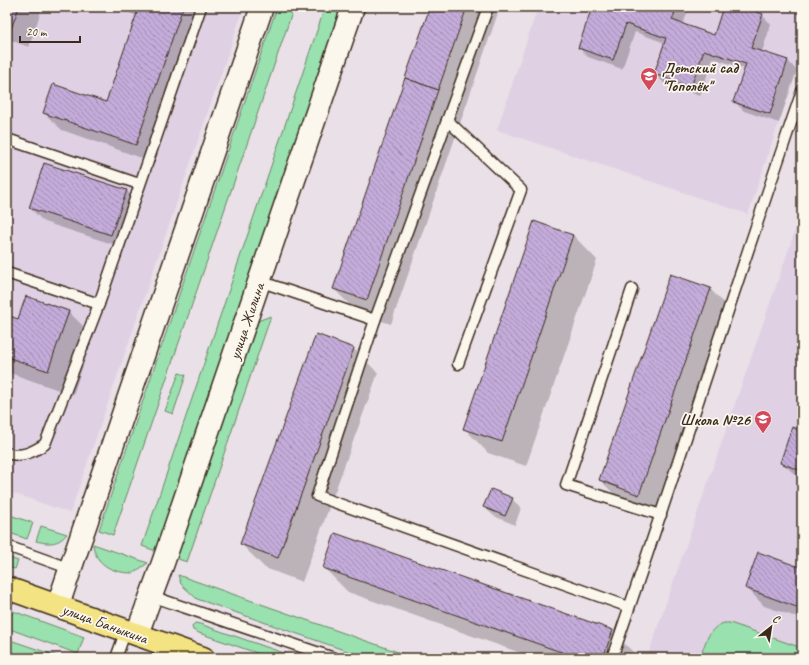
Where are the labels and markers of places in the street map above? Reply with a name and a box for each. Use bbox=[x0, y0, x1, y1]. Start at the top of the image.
place label: Детский сад "Тополёк" bbox=[662, 58, 739, 96]
school or university icon: Детский сад "Тополёк" bbox=[639, 66, 659, 91]
school or university icon: Школа №26 bbox=[753, 409, 773, 434]
place label: Школа №26 bbox=[680, 410, 751, 430]

